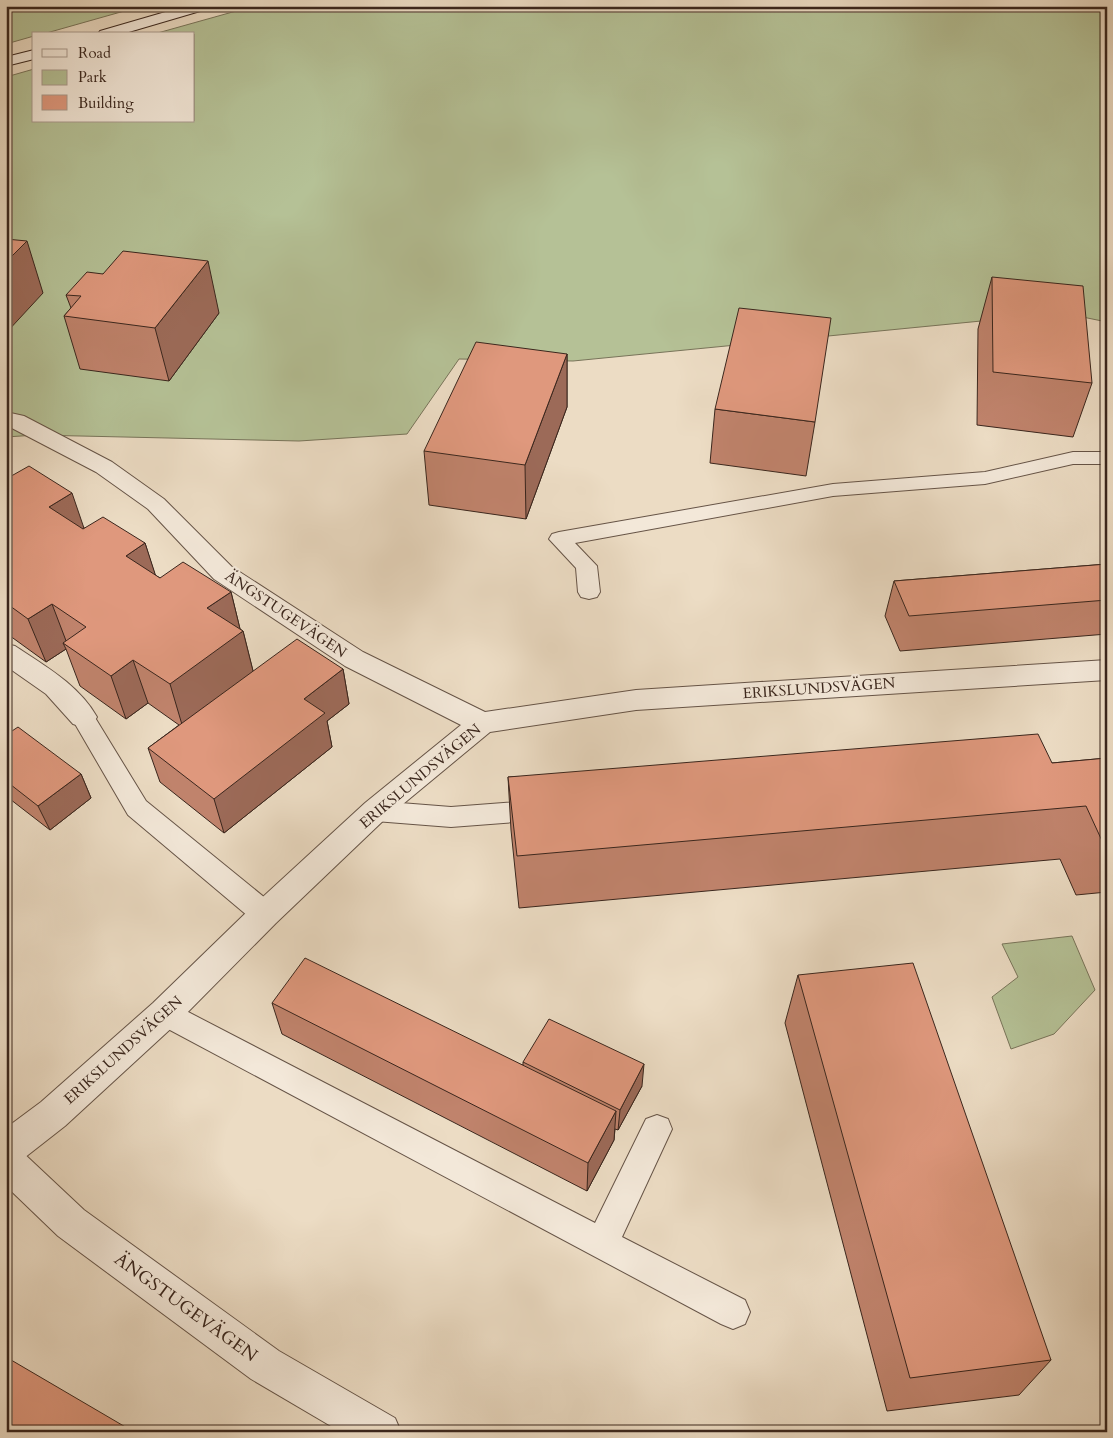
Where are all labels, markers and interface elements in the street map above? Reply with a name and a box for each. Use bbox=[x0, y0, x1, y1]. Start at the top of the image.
legend bbox=[32, 32, 195, 122]
text: Road bbox=[78, 43, 111, 63]
text: Park bbox=[78, 67, 107, 87]
text: Building bbox=[78, 93, 134, 113]
street label: ÄNGSTUGEVÄGEN bbox=[221, 566, 351, 662]
street label: ERIKSLUNDSVÄGEN bbox=[742, 673, 896, 703]
street label: ERIKSLUNDSVÄGEN bbox=[355, 719, 485, 833]
street label: ERIKSLUNDSVÄGEN bbox=[59, 991, 187, 1109]
street label: ÄNGSTUGEVÄGEN bbox=[109, 1247, 263, 1368]

